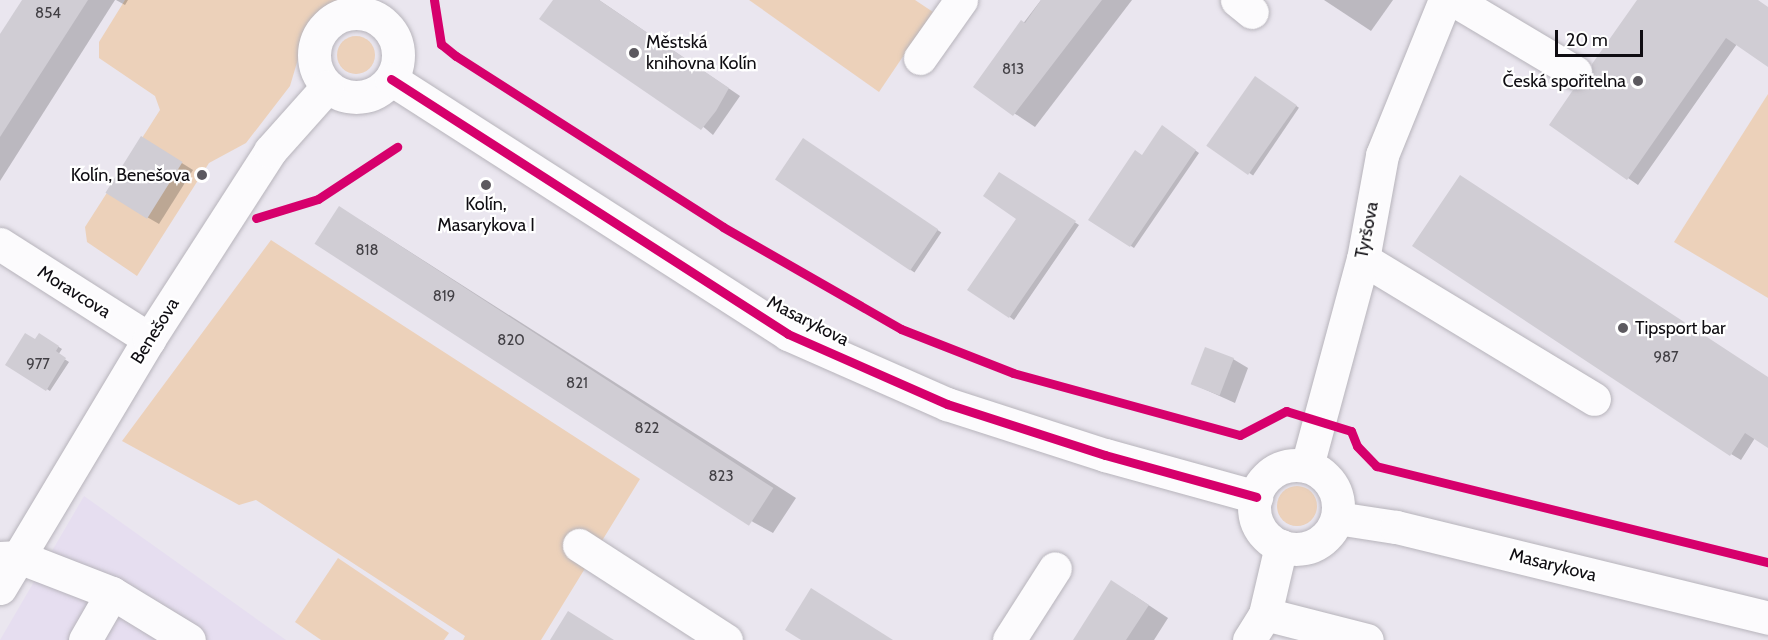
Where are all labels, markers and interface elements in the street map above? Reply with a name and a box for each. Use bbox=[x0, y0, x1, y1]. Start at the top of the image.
house number: 854 bbox=[35, 5, 61, 23]
scale bar bbox=[1558, 18, 1646, 56]
text: 20 m bbox=[1566, 29, 1608, 51]
place label: Městská knihovna Kolín bbox=[646, 32, 757, 74]
marker: Městská knihovna Kolín bbox=[627, 46, 641, 60]
house number: 813 bbox=[1002, 61, 1024, 79]
place label: Česká spořitelna bbox=[1503, 70, 1626, 92]
marker: Česká spořitelna bbox=[1631, 74, 1645, 88]
place label: Kolín, Benešova bbox=[71, 164, 190, 186]
marker: Kolín, Benešova bbox=[195, 168, 209, 182]
marker: Kolín, Masarykova I bbox=[479, 178, 493, 192]
place label: Kolín, Masarykova I bbox=[437, 194, 535, 236]
street label: Tyršova bbox=[1351, 200, 1383, 260]
house number: 818 bbox=[355, 242, 379, 260]
street label: Moravcova bbox=[33, 261, 115, 323]
house number: 819 bbox=[433, 288, 455, 306]
street label: Masarykova bbox=[764, 291, 852, 351]
street label: Benešova bbox=[126, 294, 184, 368]
place label: Tipsport bar bbox=[1635, 317, 1726, 339]
marker: Tipsport bar bbox=[1616, 321, 1630, 335]
house number: 820 bbox=[497, 332, 525, 350]
house number: 987 bbox=[1653, 349, 1679, 367]
house number: 977 bbox=[26, 356, 50, 374]
house number: 821 bbox=[566, 375, 588, 393]
house number: 822 bbox=[635, 420, 659, 438]
house number: 823 bbox=[708, 468, 734, 486]
street label: Masarykova bbox=[1507, 544, 1599, 586]

